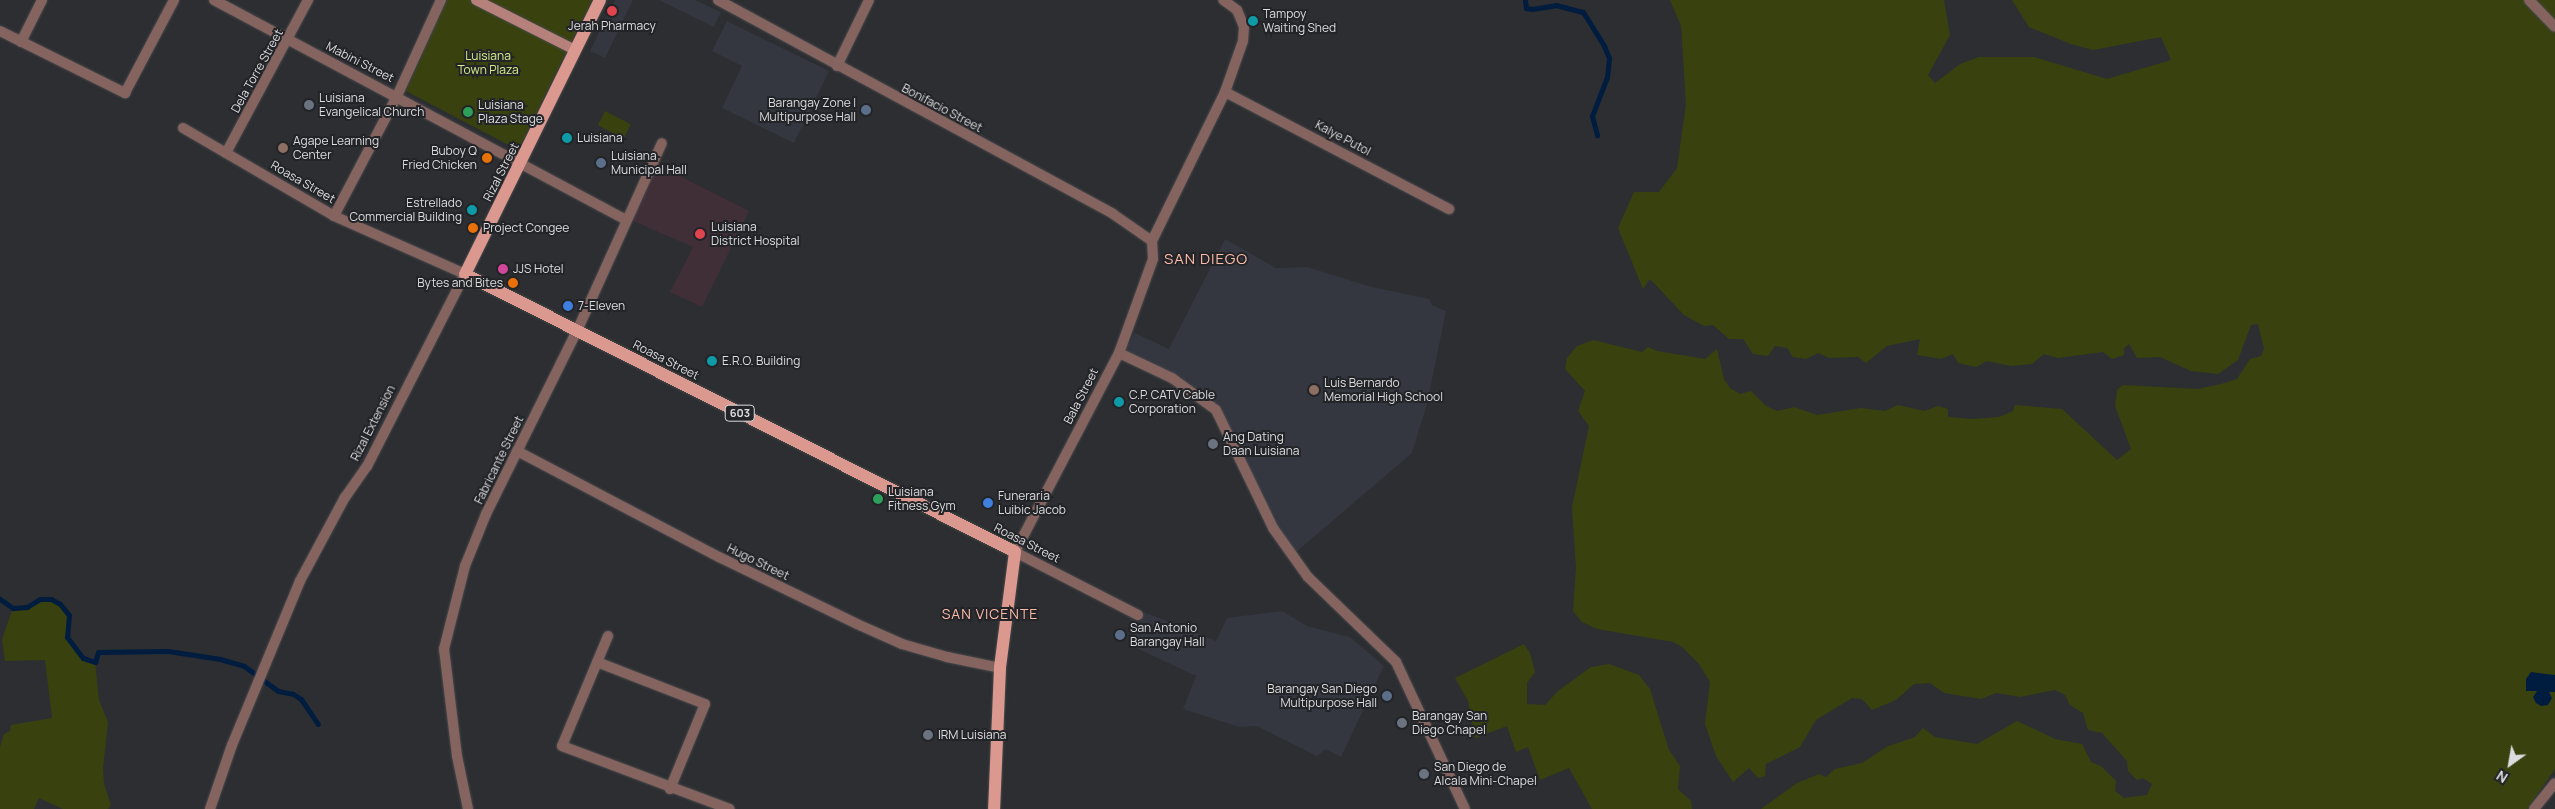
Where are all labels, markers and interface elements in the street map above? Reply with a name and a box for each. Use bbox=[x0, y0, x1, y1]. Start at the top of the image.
marker: Jerah Pharmacy bbox=[606, 5, 618, 17]
place label: Tampoy Waiting Shed bbox=[1263, 7, 1336, 35]
marker: Tampoy Waiting Shed bbox=[1247, 15, 1259, 27]
place label: Jerah Pharmacy bbox=[568, 19, 656, 33]
street label: Dela Torre Street bbox=[228, 27, 286, 115]
street label: Mabini Street bbox=[324, 39, 396, 85]
park label: Luisiana Town Plaza bbox=[457, 49, 519, 77]
street label: Bonifacio Street bbox=[899, 81, 985, 135]
place label: Luisiana Evangelical Church bbox=[319, 91, 424, 119]
place label: Barangay Zone I Multipurpose Hall bbox=[759, 96, 856, 124]
place label: Luisiana Plaza Stage bbox=[478, 98, 543, 126]
marker: Luisiana Evangelical Church bbox=[303, 99, 315, 111]
marker: Barangay Zone I Multipurpose Hall bbox=[860, 104, 872, 116]
marker: Luisiana Plaza Stage bbox=[462, 106, 474, 118]
street label: Kalye Putol bbox=[1313, 117, 1373, 159]
place label: Luisiana bbox=[577, 131, 623, 145]
marker: Luisiana bbox=[561, 132, 573, 144]
place label: Agape Learning Center bbox=[293, 134, 379, 162]
street label: Rizal Street bbox=[480, 140, 522, 204]
marker: Agape Learning Center bbox=[277, 142, 289, 154]
place label: Buboy Q Fried Chicken bbox=[402, 144, 477, 172]
place label: Luisiana Municipal Hall bbox=[611, 149, 687, 177]
marker: Buboy Q Fried Chicken bbox=[481, 152, 493, 164]
marker: Luisiana Municipal Hall bbox=[595, 157, 607, 169]
street label: Roasa Street bbox=[268, 158, 338, 206]
place label: Estrellado Commercial Building bbox=[349, 196, 462, 224]
marker: Estrellado Commercial Building bbox=[466, 204, 478, 216]
place label: Luisiana District Hospital bbox=[711, 220, 800, 248]
place label: Project Congee bbox=[483, 221, 569, 235]
marker: Project Congee bbox=[467, 222, 479, 234]
marker: Luisiana District Hospital bbox=[693, 227, 707, 241]
district label: SAN DIEGO bbox=[1163, 250, 1249, 268]
place label: JJS Hotel bbox=[513, 262, 564, 276]
marker: JJS Hotel bbox=[497, 263, 509, 275]
place label: Bytes and Bites bbox=[417, 276, 503, 290]
marker: Bytes and Bites bbox=[507, 277, 519, 289]
place label: 7-Eleven bbox=[578, 299, 625, 313]
marker: 7-Eleven bbox=[562, 300, 574, 312]
street label: Roasa Street bbox=[631, 337, 701, 383]
place label: E.R.O. Building bbox=[722, 354, 800, 368]
marker: E.R.O. Building bbox=[706, 355, 718, 367]
street label: Bala Street bbox=[1061, 365, 1101, 427]
place label: Luis Bernardo Memorial High School bbox=[1324, 376, 1443, 404]
street label: Rizal Extension bbox=[348, 383, 398, 463]
marker: Luis Bernardo Memorial High School bbox=[1308, 384, 1320, 396]
place label: C.P. CATV Cable Corporation bbox=[1129, 388, 1215, 416]
marker: C.P. CATV Cable Corporation bbox=[1113, 396, 1125, 408]
road number: 603 bbox=[724, 404, 756, 422]
street label: Fabricante Street bbox=[471, 414, 527, 506]
place label: Ang Dating Daan Luisiana bbox=[1223, 430, 1300, 458]
marker: Ang Dating Daan Luisiana bbox=[1207, 438, 1219, 450]
place label: Luisiana Fitness Gym bbox=[888, 485, 956, 513]
place label: Funeraria Luibic Jacob bbox=[998, 489, 1066, 517]
marker: Luisiana Fitness Gym bbox=[872, 493, 884, 505]
marker: Funeraria Luibic Jacob bbox=[982, 497, 994, 509]
street label: Roasa Street bbox=[992, 520, 1062, 566]
street label: Hugo Street bbox=[725, 541, 791, 583]
district label: SAN VICENTE bbox=[940, 606, 1040, 622]
place label: San Antonio Barangay Hall bbox=[1130, 621, 1205, 649]
marker: San Antonio Barangay Hall bbox=[1114, 629, 1126, 641]
place label: Barangay San Diego Multipurpose Hall bbox=[1267, 682, 1377, 710]
marker: Barangay San Diego Multipurpose Hall bbox=[1381, 690, 1393, 702]
place label: Barangay San Diego Chapel bbox=[1412, 709, 1487, 737]
marker: Barangay San Diego Chapel bbox=[1396, 717, 1408, 729]
place label: IRM Luisiana bbox=[938, 728, 1006, 742]
marker: IRM Luisiana bbox=[922, 729, 934, 741]
north arrow bbox=[2485, 739, 2535, 789]
place label: San Diego de Alcala Mini-Chapel bbox=[1434, 760, 1537, 788]
text: N bbox=[2492, 766, 2511, 788]
marker: San Diego de Alcala Mini-Chapel bbox=[1418, 768, 1430, 780]

